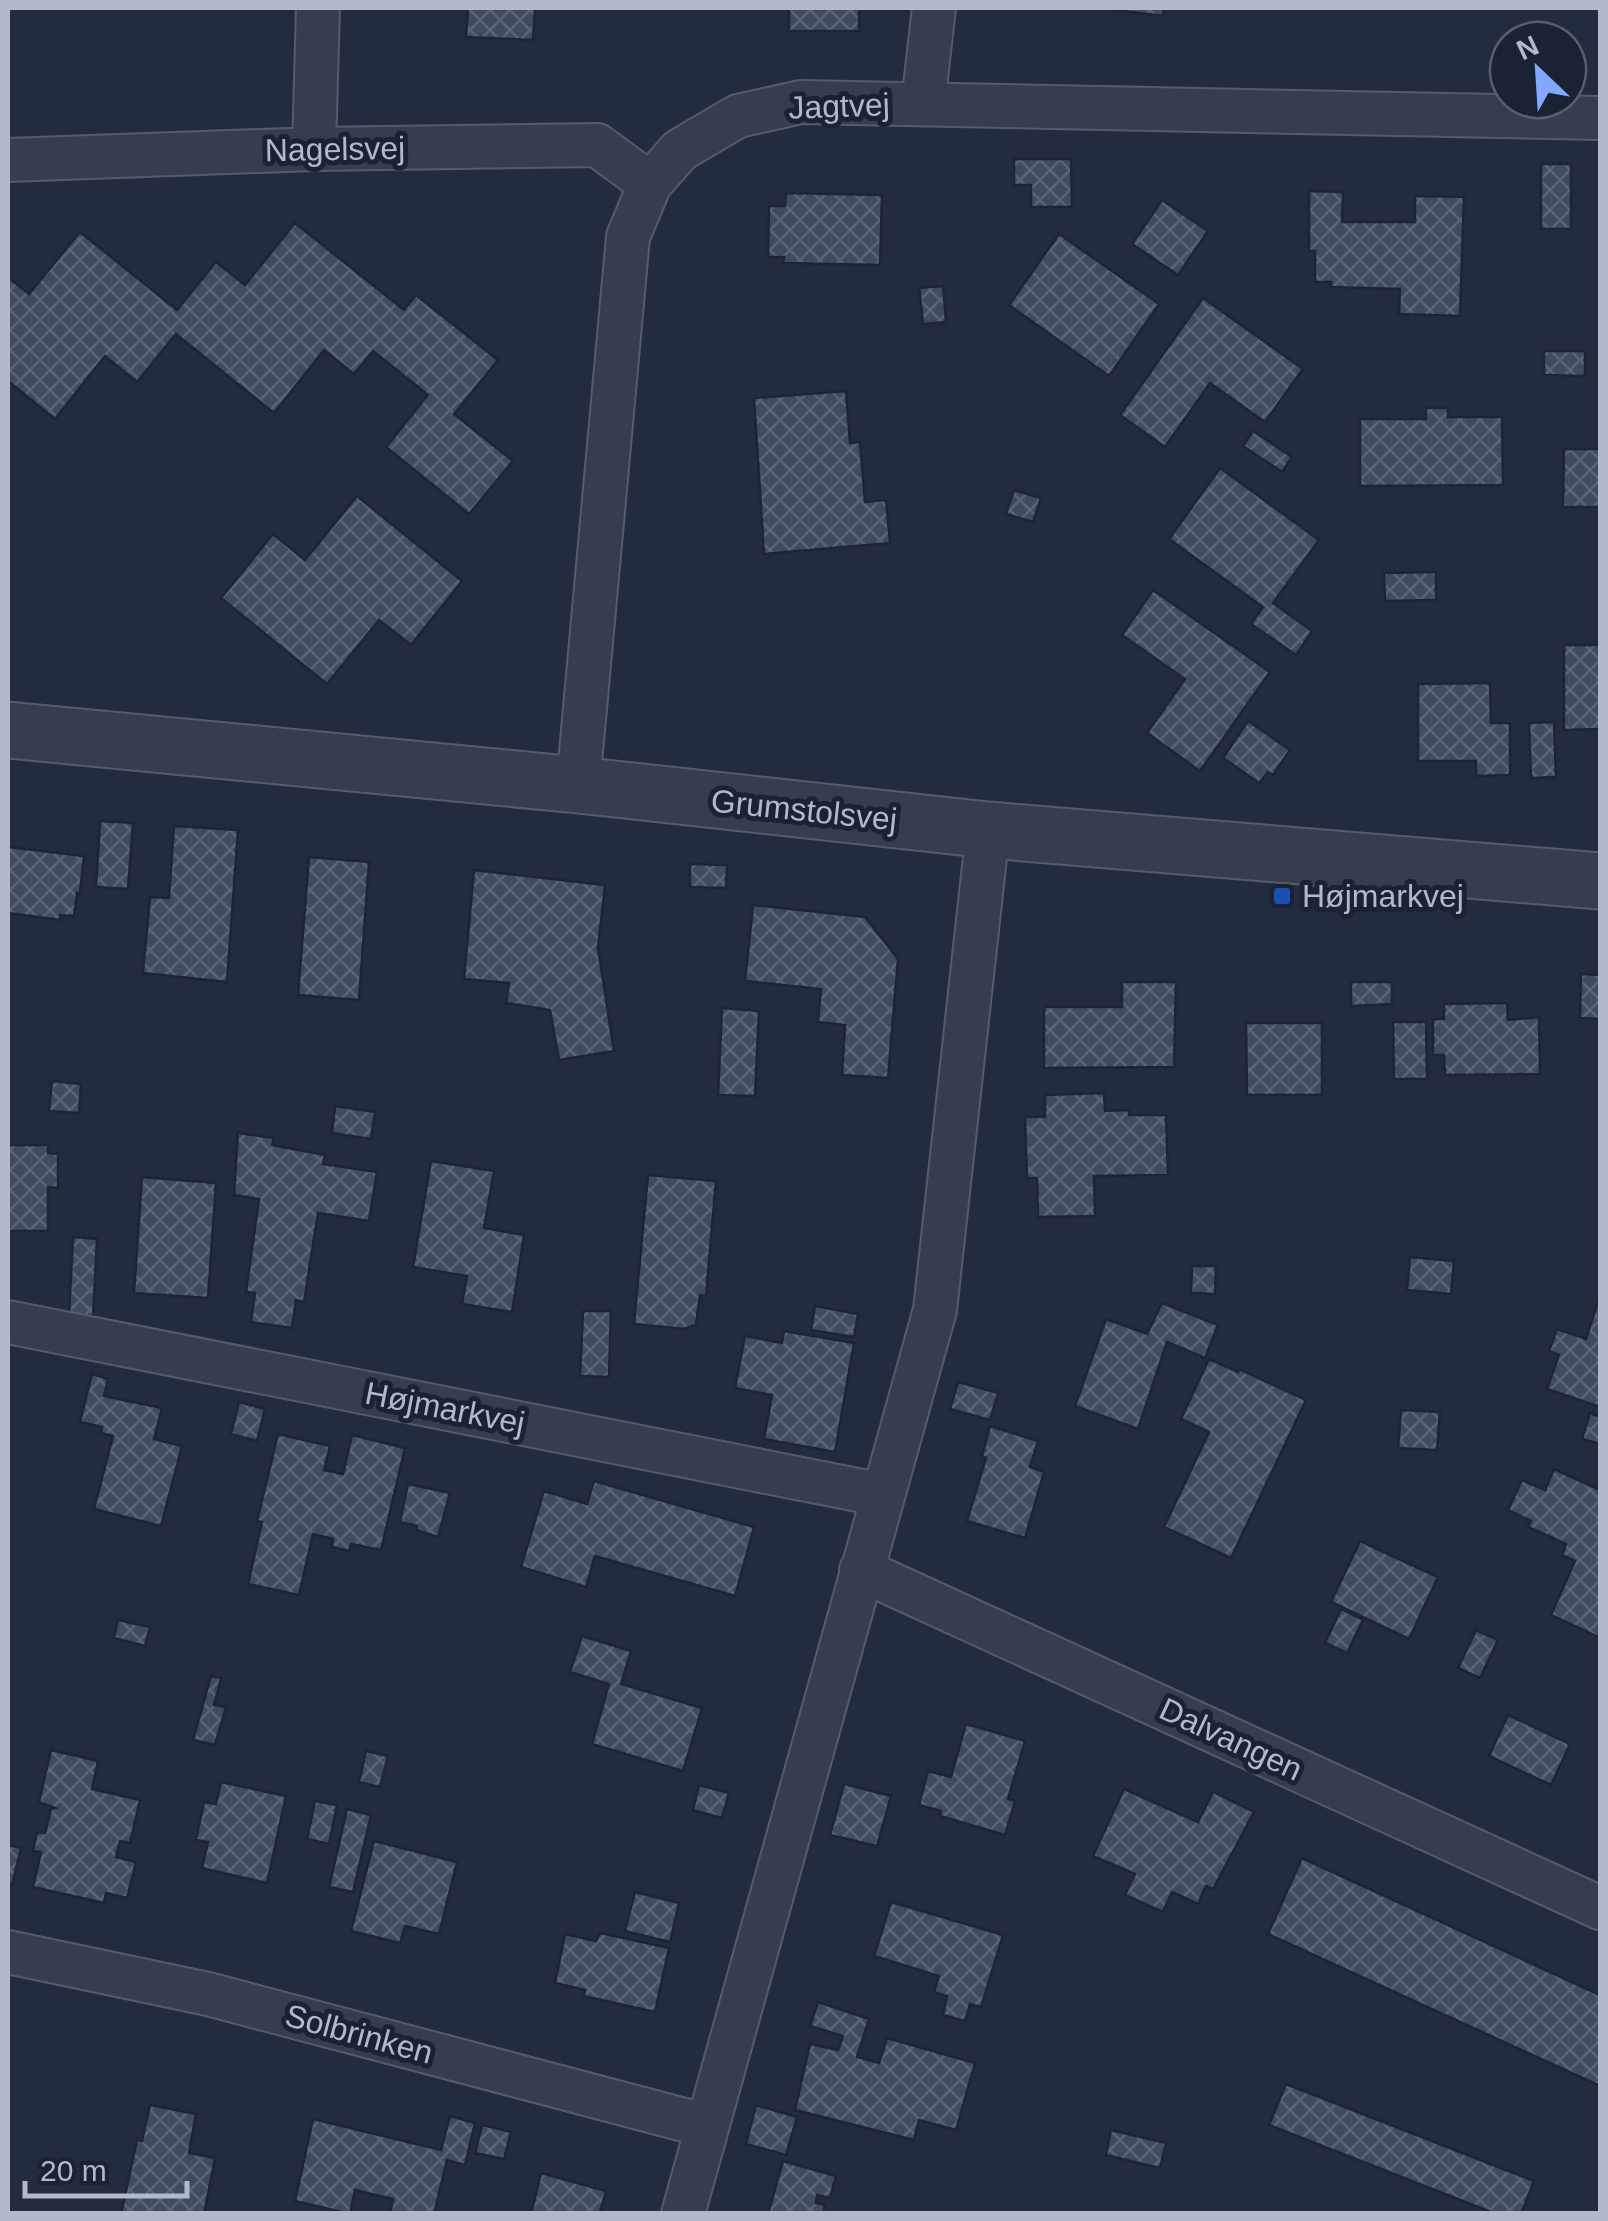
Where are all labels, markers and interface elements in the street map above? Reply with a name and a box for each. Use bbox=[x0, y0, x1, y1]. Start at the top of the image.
north arrow bbox=[1488, 20, 1588, 120]
text: N bbox=[1512, 29, 1543, 66]
street label: Jagtvej bbox=[788, 86, 890, 126]
street label: Nagelsvej bbox=[264, 130, 406, 168]
street label: Grumstolsvej bbox=[709, 782, 899, 838]
place label: Højmarkvej bbox=[1302, 878, 1464, 914]
marker: Højmarkvej bbox=[1271, 885, 1293, 907]
street label: Højmarkvej bbox=[362, 1375, 528, 1441]
street label: Dalvangen bbox=[1154, 1690, 1308, 1788]
street label: Solbrinken bbox=[281, 1997, 437, 2071]
scale bar bbox=[25, 2136, 188, 2198]
text: 20 m bbox=[40, 2154, 107, 2187]

